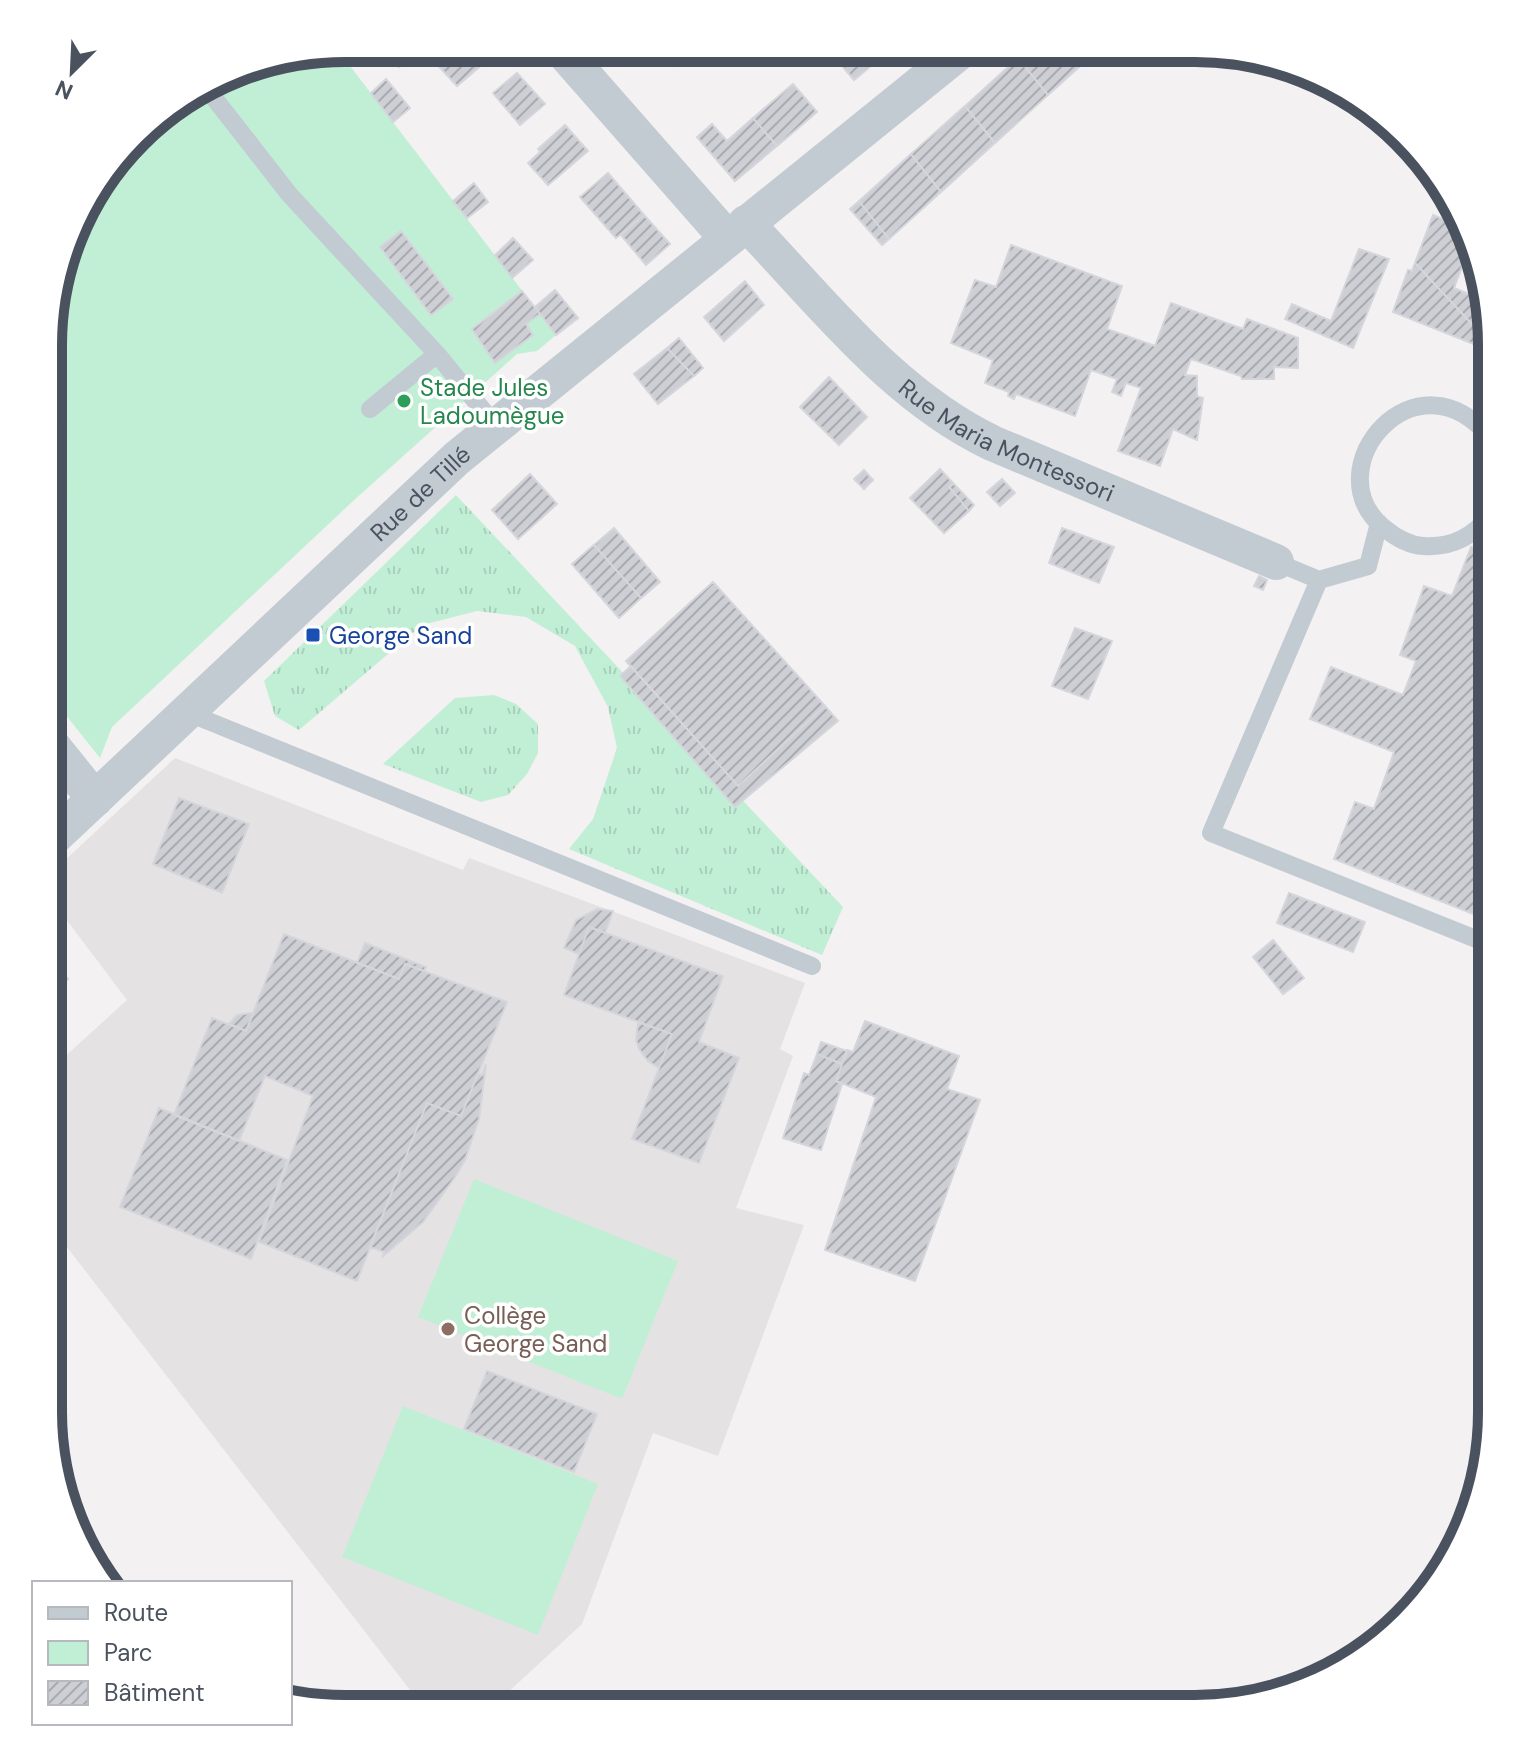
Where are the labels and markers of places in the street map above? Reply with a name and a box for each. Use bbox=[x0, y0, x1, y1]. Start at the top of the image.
place label: Stade Jules Ladoumègue bbox=[420, 372, 564, 431]
marker: Stade Jules Ladoumègue bbox=[395, 392, 413, 410]
place label: George Sand bbox=[329, 620, 472, 651]
marker: George Sand bbox=[304, 626, 322, 644]
place label: Collège George Sand bbox=[464, 1300, 607, 1359]
marker: Collège George Sand bbox=[439, 1320, 457, 1338]

